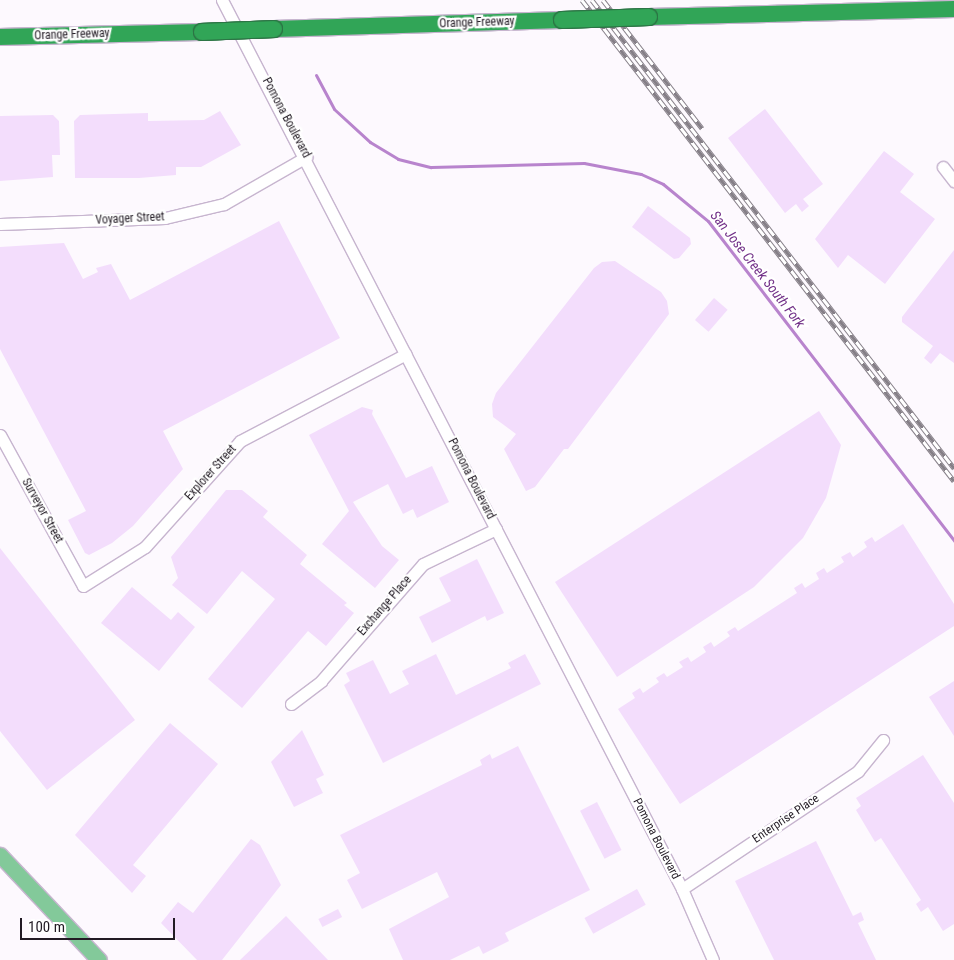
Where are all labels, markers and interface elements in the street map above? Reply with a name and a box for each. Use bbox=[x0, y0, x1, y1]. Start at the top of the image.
street label: Orange Freeway bbox=[439, 14, 515, 32]
street label: Orange Freeway bbox=[34, 26, 110, 44]
street label: Pomona Boulevard bbox=[259, 75, 313, 161]
water label: San Jose Creek South Fork bbox=[707, 207, 809, 331]
street label: Voyager Street bbox=[95, 210, 165, 228]
street label: Pomona Boulevard bbox=[444, 436, 498, 522]
street label: Explorer Street bbox=[182, 442, 240, 504]
street label: Surveyor Street bbox=[18, 476, 66, 546]
street label: Exchange Place bbox=[355, 573, 415, 639]
street label: Enterprise Place bbox=[750, 791, 822, 847]
street label: Pomona Boulevard bbox=[629, 796, 683, 882]
scale bar bbox=[22, 908, 178, 940]
text: 100 m bbox=[28, 918, 65, 936]

